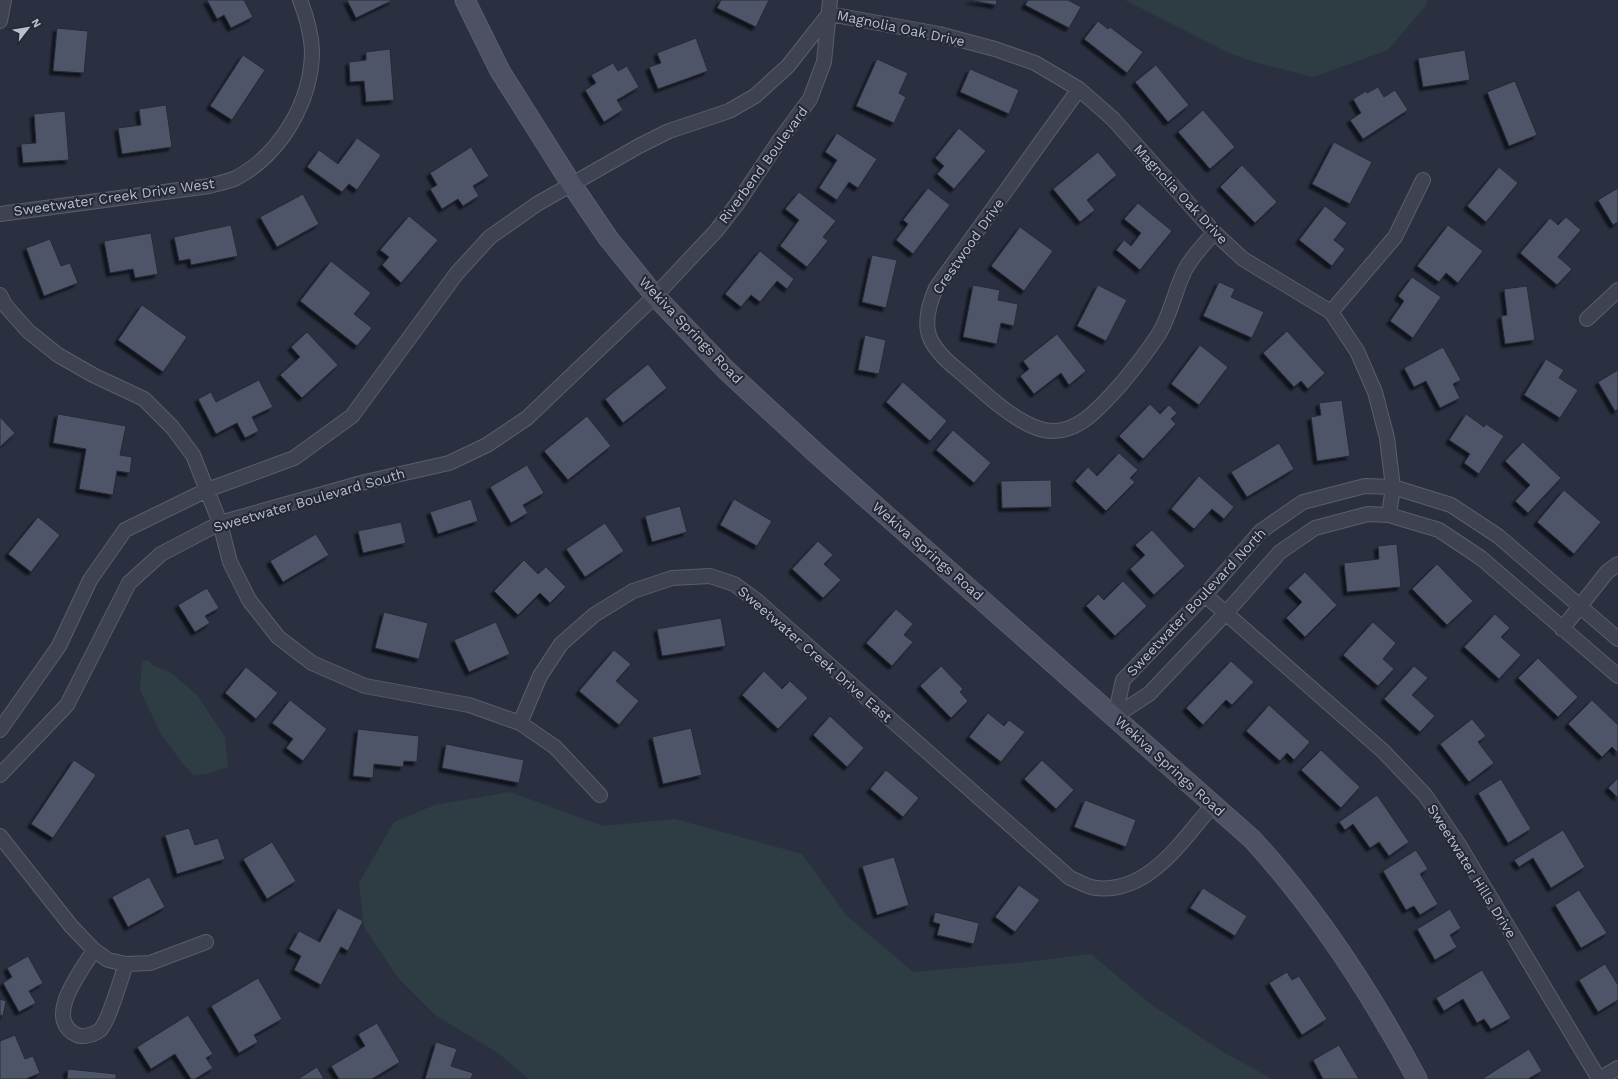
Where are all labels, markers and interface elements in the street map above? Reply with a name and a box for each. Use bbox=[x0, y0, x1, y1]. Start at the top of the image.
street label: Magnolia Oak Drive bbox=[836, 7, 966, 49]
north arrow bbox=[8, 8, 48, 48]
text: N bbox=[28, 16, 44, 30]
street label: Riverbend Boulevard bbox=[715, 103, 811, 227]
street label: Magnolia Oak Drive bbox=[1131, 141, 1231, 247]
street label: Sweetwater Creek Drive West bbox=[12, 175, 216, 219]
street label: Crestwood Drive bbox=[929, 195, 1007, 297]
street label: Wekiva Springs Road bbox=[636, 273, 746, 387]
street label: Sweetwater Boulevard South bbox=[211, 465, 407, 535]
street label: Wekiva Springs Road bbox=[869, 498, 987, 604]
street label: Sweetwater Boulevard North bbox=[1123, 525, 1269, 679]
street label: Sweetwater Creek Drive East bbox=[735, 583, 895, 725]
street label: Wekiva Springs Road bbox=[1112, 713, 1228, 819]
street label: Sweetwater Hills Drive bbox=[1424, 801, 1520, 941]

